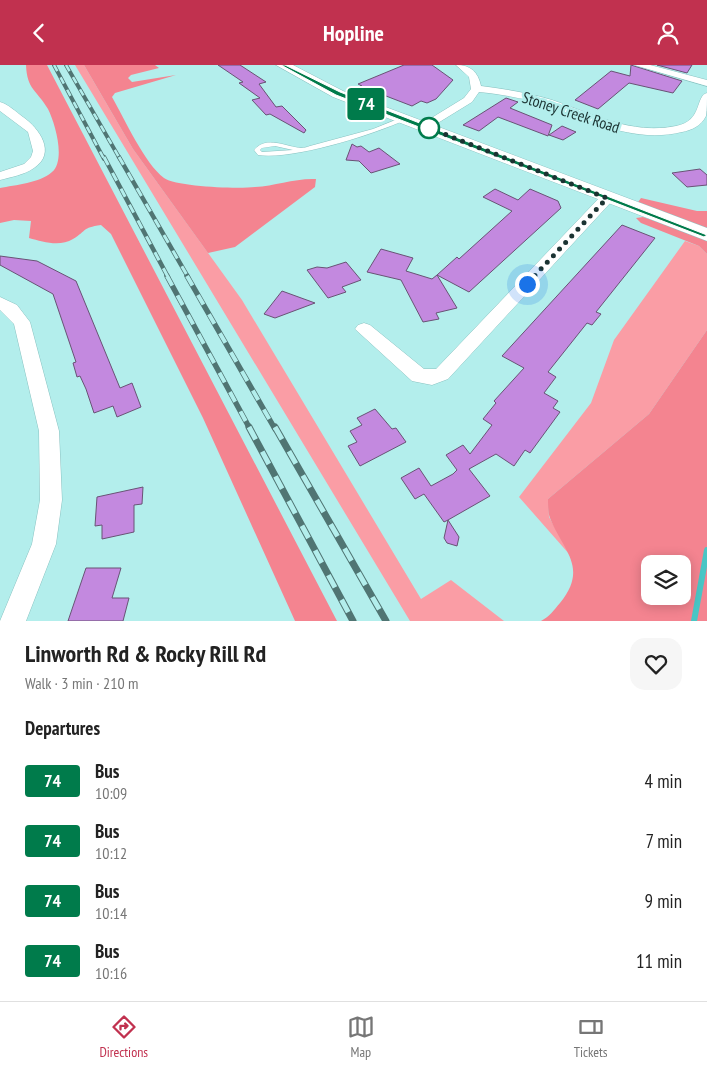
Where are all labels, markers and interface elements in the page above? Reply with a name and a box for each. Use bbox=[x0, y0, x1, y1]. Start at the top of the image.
icon: back bbox=[25, 19, 53, 47]
text: Hopline bbox=[323, 19, 384, 47]
icon: person bbox=[654, 19, 682, 47]
street label: Stoney Creek Road bbox=[520, 87, 622, 137]
line badge: 74 bbox=[344, 88, 388, 120]
text: 74 bbox=[357, 92, 375, 115]
unlabelled marker bbox=[418, 117, 440, 139]
your location bbox=[515, 272, 540, 297]
map controls bbox=[641, 555, 691, 605]
button: layers bbox=[641, 555, 691, 605]
text: Linworth Rd & Rocky Rill Rd bbox=[25, 638, 266, 669]
button: heart bbox=[630, 638, 682, 690]
text: Walk · 3 min · 210 m bbox=[25, 673, 138, 693]
text: Departures bbox=[25, 716, 100, 740]
text: Bus bbox=[95, 759, 119, 783]
text: 74 bbox=[44, 769, 61, 792]
text: 4 min bbox=[645, 769, 682, 793]
text: 10:09 bbox=[95, 783, 127, 803]
text: Bus bbox=[95, 819, 119, 843]
text: 74 bbox=[44, 829, 61, 852]
text: 7 min bbox=[645, 829, 682, 853]
text: 10:12 bbox=[95, 843, 127, 863]
text: Bus bbox=[95, 879, 119, 903]
text: 74 bbox=[44, 889, 61, 912]
text: 9 min bbox=[645, 889, 682, 913]
text: 10:14 bbox=[95, 903, 127, 923]
text: Bus bbox=[95, 939, 119, 963]
text: 74 bbox=[44, 949, 61, 972]
text: 11 min bbox=[636, 949, 682, 973]
text: 10:16 bbox=[95, 963, 127, 983]
tab: Directions bbox=[99, 1013, 148, 1061]
tab: Map bbox=[347, 1013, 375, 1061]
tab: Tickets bbox=[574, 1013, 608, 1061]

